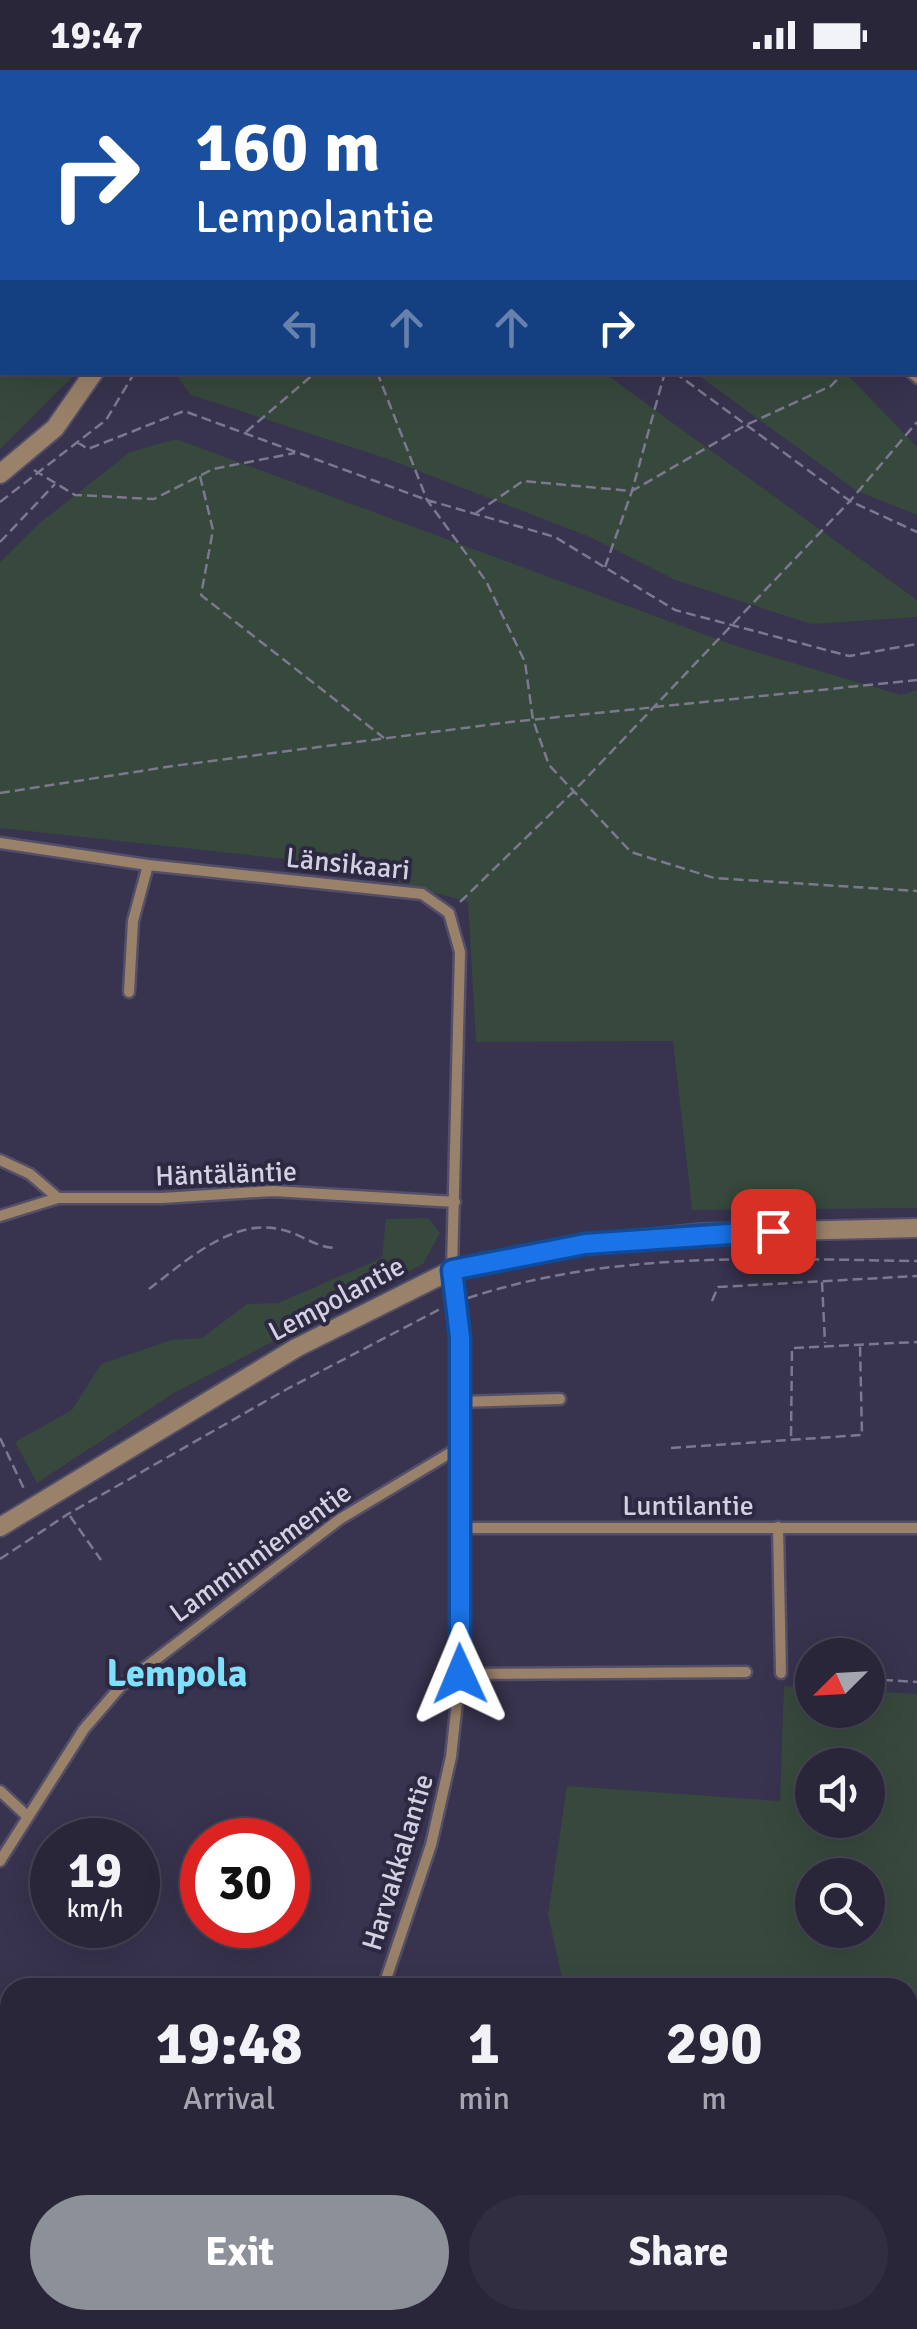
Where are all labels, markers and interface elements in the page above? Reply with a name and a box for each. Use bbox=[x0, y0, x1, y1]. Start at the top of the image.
text: 19:47 bbox=[50, 12, 143, 59]
text: 160 m bbox=[195, 104, 380, 190]
icon: right bbox=[30, 110, 160, 240]
text: Lempolantie bbox=[195, 190, 434, 245]
icon: left bbox=[274, 300, 329, 355]
icon: ahead bbox=[379, 300, 434, 355]
icon: ahead bbox=[484, 300, 539, 355]
icon: right bbox=[589, 300, 644, 355]
street label: Länsikaari bbox=[284, 841, 412, 887]
street label: Häntäläntie bbox=[155, 1155, 297, 1193]
pin bbox=[731, 1189, 816, 1274]
icon: arrive bbox=[746, 1204, 801, 1259]
street label: Lempolantie bbox=[263, 1249, 410, 1349]
street label: Lamminniementie bbox=[163, 1476, 358, 1630]
street label: Luntilantie bbox=[622, 1489, 754, 1523]
position arrow bbox=[408, 1622, 512, 1726]
north arrow bbox=[795, 1638, 885, 1728]
map controls bbox=[795, 1638, 885, 1948]
district label: Lempola bbox=[107, 1650, 247, 1697]
button: sound bbox=[795, 1748, 885, 1838]
street label: Harvakkalantie bbox=[355, 1770, 441, 1955]
speed limit sign: 30 bbox=[180, 1818, 310, 1948]
text: 19 bbox=[68, 1840, 122, 1902]
button: search bbox=[795, 1858, 885, 1948]
text: km/h bbox=[67, 1893, 123, 1924]
text: 19:48 bbox=[155, 2007, 303, 2081]
text: 1 bbox=[468, 2007, 500, 2081]
text: 290 bbox=[665, 2007, 763, 2081]
text: Arrival bbox=[183, 2079, 275, 2118]
text: min bbox=[458, 2079, 510, 2118]
text: m bbox=[701, 2079, 727, 2118]
button: Exit bbox=[30, 2195, 449, 2310]
button: Share bbox=[469, 2195, 888, 2310]

